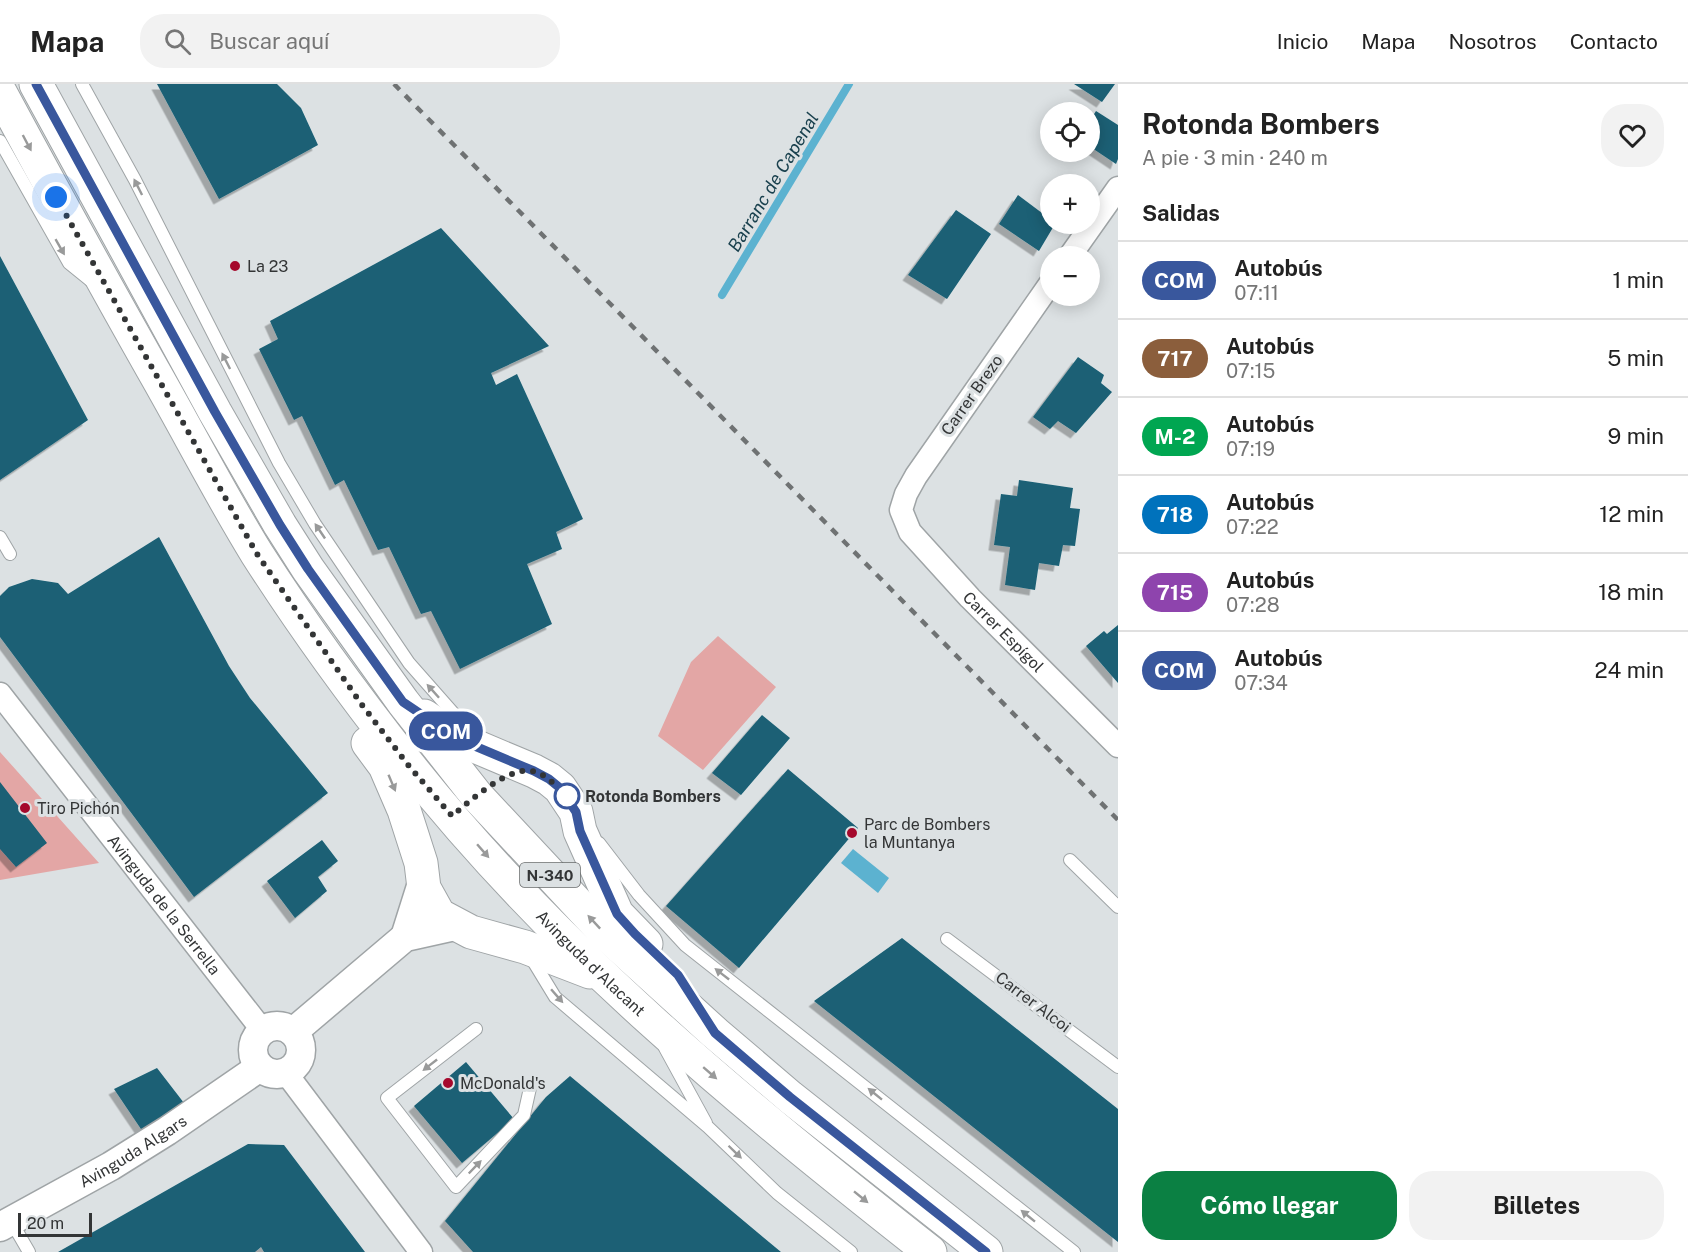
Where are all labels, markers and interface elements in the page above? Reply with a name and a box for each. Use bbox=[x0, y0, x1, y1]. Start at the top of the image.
search box bbox=[140, 14, 560, 68]
text: Mapa bbox=[30, 25, 104, 58]
icon: search bbox=[161, 25, 194, 58]
text: Buscar aquí bbox=[209, 28, 329, 54]
text: Inicio bbox=[1277, 29, 1328, 54]
text: Mapa bbox=[1361, 29, 1415, 54]
text: Nosotros bbox=[1448, 29, 1537, 54]
text: Contacto bbox=[1570, 29, 1658, 54]
map controls bbox=[1040, 102, 1100, 306]
button: locate bbox=[1040, 102, 1100, 162]
button: heart bbox=[1601, 104, 1664, 167]
text: Rotonda Bombers bbox=[1142, 107, 1380, 140]
water label: Barranc de Capenal bbox=[723, 109, 823, 255]
one-way arrow bbox=[23, 135, 32, 152]
text: A pie · 3 min · 240 m bbox=[1142, 146, 1328, 170]
button: + bbox=[1040, 174, 1100, 234]
one-way arrow bbox=[133, 178, 143, 195]
your location bbox=[41, 182, 71, 212]
text: Salidas bbox=[1142, 200, 1220, 226]
one-way arrow bbox=[55, 239, 65, 256]
button: − bbox=[1040, 246, 1100, 306]
text: Autobús bbox=[1234, 255, 1323, 281]
place label: La 23 bbox=[247, 257, 288, 276]
marker: La 23 bbox=[228, 259, 242, 273]
text: 1 min bbox=[1612, 267, 1664, 293]
text: COM bbox=[1154, 268, 1204, 293]
text: 07:11 bbox=[1234, 281, 1279, 305]
text: Autobús bbox=[1226, 333, 1314, 359]
text: 5 min bbox=[1607, 345, 1664, 371]
text: 717 bbox=[1157, 346, 1193, 371]
street label: Carrer Brezo bbox=[937, 351, 1007, 439]
one-way arrow bbox=[221, 352, 231, 369]
text: 07:15 bbox=[1226, 359, 1275, 383]
text: Autobús bbox=[1226, 411, 1314, 437]
text: 9 min bbox=[1608, 423, 1664, 449]
text: M-2 bbox=[1155, 424, 1195, 449]
text: 07:19 bbox=[1226, 437, 1275, 461]
text: Autobús bbox=[1226, 489, 1314, 515]
text: 12 min bbox=[1599, 501, 1664, 527]
text: 718 bbox=[1157, 502, 1193, 527]
text: 07:22 bbox=[1226, 515, 1279, 539]
one-way arrow bbox=[315, 523, 326, 540]
text: Autobús bbox=[1226, 567, 1314, 593]
text: 18 min bbox=[1598, 579, 1664, 605]
text: 715 bbox=[1157, 580, 1193, 605]
street label: Carrer Espígol bbox=[959, 587, 1048, 676]
text: 07:28 bbox=[1226, 593, 1280, 617]
text: Autobús bbox=[1234, 645, 1323, 671]
text: 24 min bbox=[1594, 657, 1664, 683]
text: COM bbox=[1154, 658, 1204, 683]
text: 07:34 bbox=[1234, 671, 1288, 695]
one-way arrow bbox=[426, 683, 440, 698]
line badge: COM bbox=[412, 712, 480, 750]
text: COM bbox=[421, 719, 471, 744]
one-way arrow bbox=[387, 775, 397, 793]
marker: Rotonda Bombers bbox=[554, 783, 580, 809]
place label: Rotonda Bombers bbox=[585, 787, 721, 806]
place label: Tiro Pichón bbox=[37, 799, 120, 818]
marker: Tiro Pichón bbox=[18, 801, 32, 815]
place label: Parc de Bombers la Muntanya bbox=[864, 815, 990, 852]
marker: Parc de Bombers la Muntanya bbox=[845, 826, 859, 840]
street label: Avinguda de la Serrella bbox=[104, 831, 225, 978]
one-way arrow bbox=[476, 843, 489, 858]
road number: N-340 bbox=[520, 863, 580, 887]
street label: Avinguda d'Alacant bbox=[532, 906, 649, 1020]
one-way arrow bbox=[588, 915, 602, 929]
one-way arrow bbox=[714, 967, 730, 980]
street label: Carrer Alcoi bbox=[992, 968, 1074, 1036]
one-way arrow bbox=[550, 988, 563, 1003]
one-way arrow bbox=[422, 1058, 437, 1070]
one-way arrow bbox=[702, 1066, 717, 1079]
place label: McDonald's bbox=[460, 1074, 546, 1093]
marker: McDonald's bbox=[441, 1076, 455, 1090]
one-way arrow bbox=[868, 1089, 883, 1101]
street label: Avinguda Algars bbox=[76, 1111, 190, 1191]
one-way arrow bbox=[727, 1145, 742, 1159]
one-way arrow bbox=[468, 1159, 482, 1174]
button: Cómo llegar bbox=[1142, 1171, 1397, 1240]
button: Billetes bbox=[1409, 1171, 1664, 1240]
one-way arrow bbox=[853, 1190, 869, 1203]
one-way arrow bbox=[1020, 1209, 1036, 1222]
scale bar bbox=[18, 1210, 92, 1238]
text: 20 m bbox=[27, 1214, 64, 1233]

